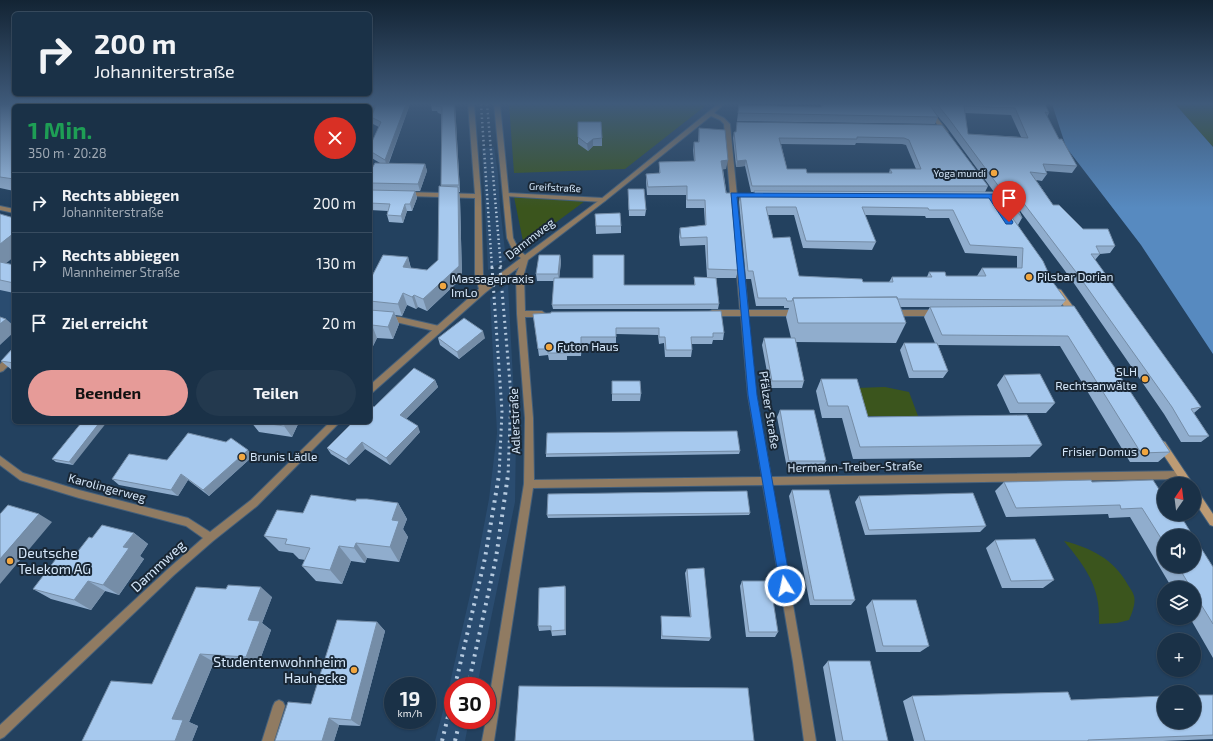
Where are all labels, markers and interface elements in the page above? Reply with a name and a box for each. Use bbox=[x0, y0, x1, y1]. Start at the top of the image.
text: 200 m bbox=[94, 26, 176, 60]
icon: right bbox=[28, 28, 80, 80]
text: Johanniterstraße bbox=[94, 60, 235, 82]
text: 1 Min. bbox=[28, 115, 92, 144]
button: close bbox=[314, 117, 356, 159]
text: 350 m · 20:28 bbox=[28, 145, 107, 161]
place label: Yoga mundi bbox=[934, 167, 986, 179]
marker: Yoga mundi bbox=[989, 168, 999, 178]
street label: Greifstraße bbox=[529, 180, 581, 194]
pin bbox=[992, 181, 1026, 222]
text: Rechts abbiegen bbox=[62, 186, 179, 204]
icon: arrive bbox=[998, 187, 1020, 209]
icon: right bbox=[28, 192, 50, 214]
text: 200 m bbox=[313, 194, 356, 212]
text: Johanniterstraße bbox=[62, 204, 164, 220]
street label: Dammweg bbox=[502, 214, 557, 262]
text: Rechts abbiegen bbox=[62, 246, 179, 264]
icon: right bbox=[28, 252, 50, 274]
text: 130 m bbox=[316, 254, 356, 272]
text: Mannheimer Straße bbox=[62, 264, 180, 280]
place label: Pilsbar Dorian bbox=[1037, 269, 1114, 283]
place label: Massagepraxis ImLo bbox=[451, 271, 534, 299]
marker: Pilsbar Dorian bbox=[1024, 272, 1034, 282]
marker: Massagepraxis ImLo bbox=[438, 281, 448, 291]
icon: arrive bbox=[28, 312, 50, 334]
text: Ziel erreicht bbox=[62, 314, 148, 332]
text: 20 m bbox=[322, 314, 356, 332]
place label: Futon Haus bbox=[557, 339, 619, 353]
marker: Futon Haus bbox=[544, 342, 554, 352]
place label: SLH Rechtsanwälte bbox=[1055, 364, 1137, 392]
button: Beenden bbox=[28, 370, 188, 416]
button: Teilen bbox=[196, 370, 356, 416]
street label: Pfälzer Straße bbox=[757, 370, 783, 450]
marker: SLH Rechtsanwälte bbox=[1140, 374, 1150, 384]
street label: Adlerstraße bbox=[506, 388, 522, 454]
place label: Frisier Domus bbox=[1062, 444, 1137, 458]
marker: Frisier Domus bbox=[1140, 447, 1150, 457]
place label: Brunis Lädle bbox=[250, 449, 317, 463]
marker: Brunis Lädle bbox=[237, 452, 247, 462]
street label: Hermann-Treiber-Straße bbox=[787, 458, 923, 474]
street label: Karolingerweg bbox=[67, 470, 148, 504]
north arrow bbox=[1157, 477, 1201, 521]
map controls bbox=[1157, 477, 1201, 729]
button: sound bbox=[1157, 529, 1201, 573]
street label: Dammweg bbox=[127, 536, 189, 595]
place label: Deutsche Telekom AG bbox=[18, 544, 91, 577]
marker: Deutsche Telekom AG bbox=[5, 556, 15, 566]
position arrow bbox=[764, 565, 806, 607]
button: layers bbox=[1157, 581, 1201, 625]
button: + bbox=[1157, 633, 1201, 677]
place label: Studentenwohnheim Hauhecke bbox=[213, 653, 346, 686]
marker: Studentenwohnheim Hauhecke bbox=[349, 665, 359, 675]
speed limit sign: 30 bbox=[444, 677, 496, 729]
button: − bbox=[1157, 685, 1201, 729]
text: 19 bbox=[400, 686, 420, 710]
text: km/h bbox=[398, 707, 422, 719]

